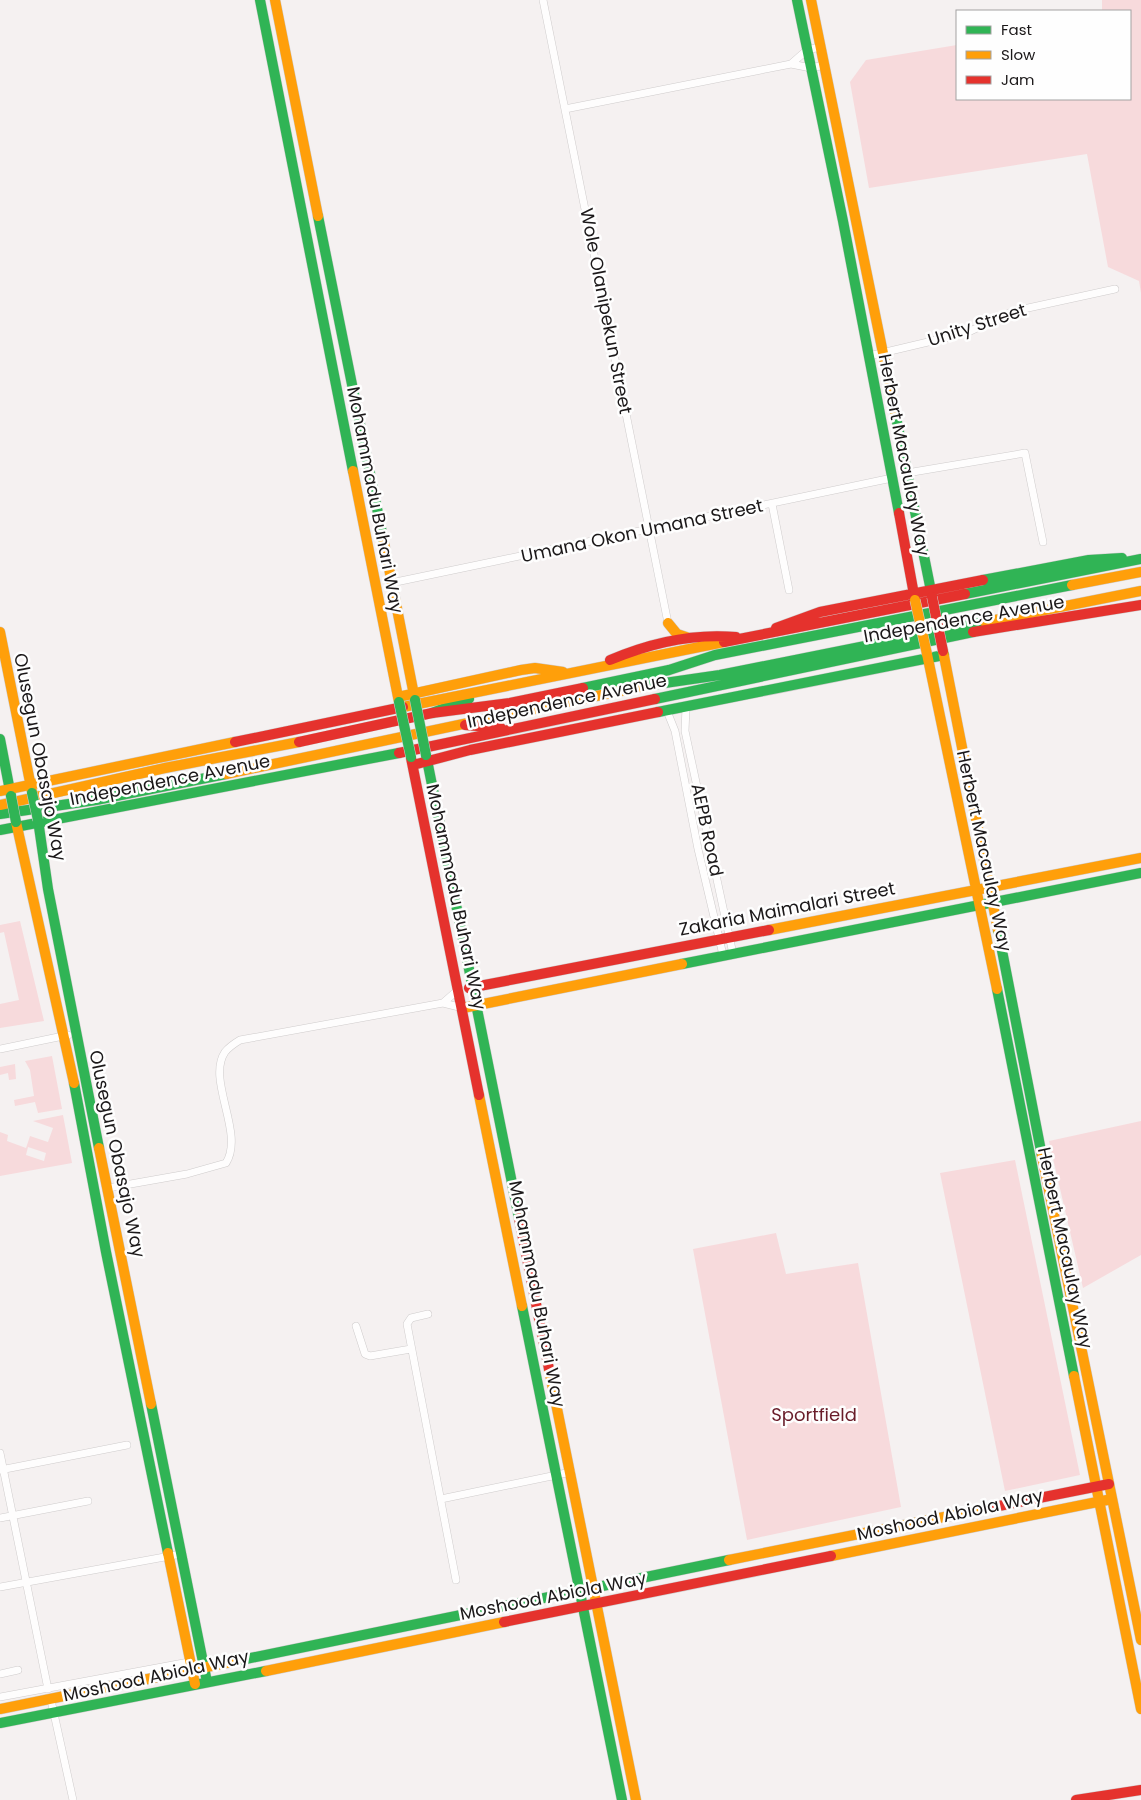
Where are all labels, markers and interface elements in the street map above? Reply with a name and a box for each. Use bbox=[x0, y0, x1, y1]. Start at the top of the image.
legend bbox=[956, 10, 1131, 100]
text: Fast bbox=[1001, 19, 1032, 40]
text: Slow bbox=[1001, 44, 1036, 65]
text: Jam bbox=[1001, 69, 1035, 90]
street label: Wole Olanipekun Street bbox=[574, 206, 639, 416]
street label: Unity Street bbox=[924, 297, 1029, 352]
street label: Herbert Macaulay Way bbox=[873, 352, 936, 558]
street label: Mohammadu Buhari Way bbox=[341, 384, 410, 615]
street label: Umana Okon Umana Street bbox=[519, 493, 765, 568]
street label: Independence Avenue bbox=[862, 589, 1066, 648]
street label: Olusegun Obasajo Way bbox=[8, 651, 73, 863]
street label: Independence Avenue bbox=[465, 667, 669, 734]
street label: Independence Avenue bbox=[68, 748, 272, 811]
street label: Herbert Macaulay Way bbox=[951, 748, 1018, 954]
street label: AEPB Road bbox=[685, 781, 730, 879]
street label: Mohammadu Buhari Way bbox=[420, 782, 493, 1012]
street label: Zakaria Maimalari Street bbox=[677, 875, 897, 942]
street label: Olusegun Obasajo Way bbox=[83, 1048, 152, 1260]
street label: Herbert Macaulay Way bbox=[1032, 1145, 1099, 1351]
street label: Mohammadu Buhari Way bbox=[503, 1178, 572, 1409]
park label: Sportfield bbox=[771, 1402, 857, 1427]
street label: Moshood Abiola Way bbox=[855, 1483, 1045, 1546]
street label: Moshood Abiola Way bbox=[458, 1565, 648, 1626]
street label: Moshood Abiola Way bbox=[61, 1644, 251, 1707]

